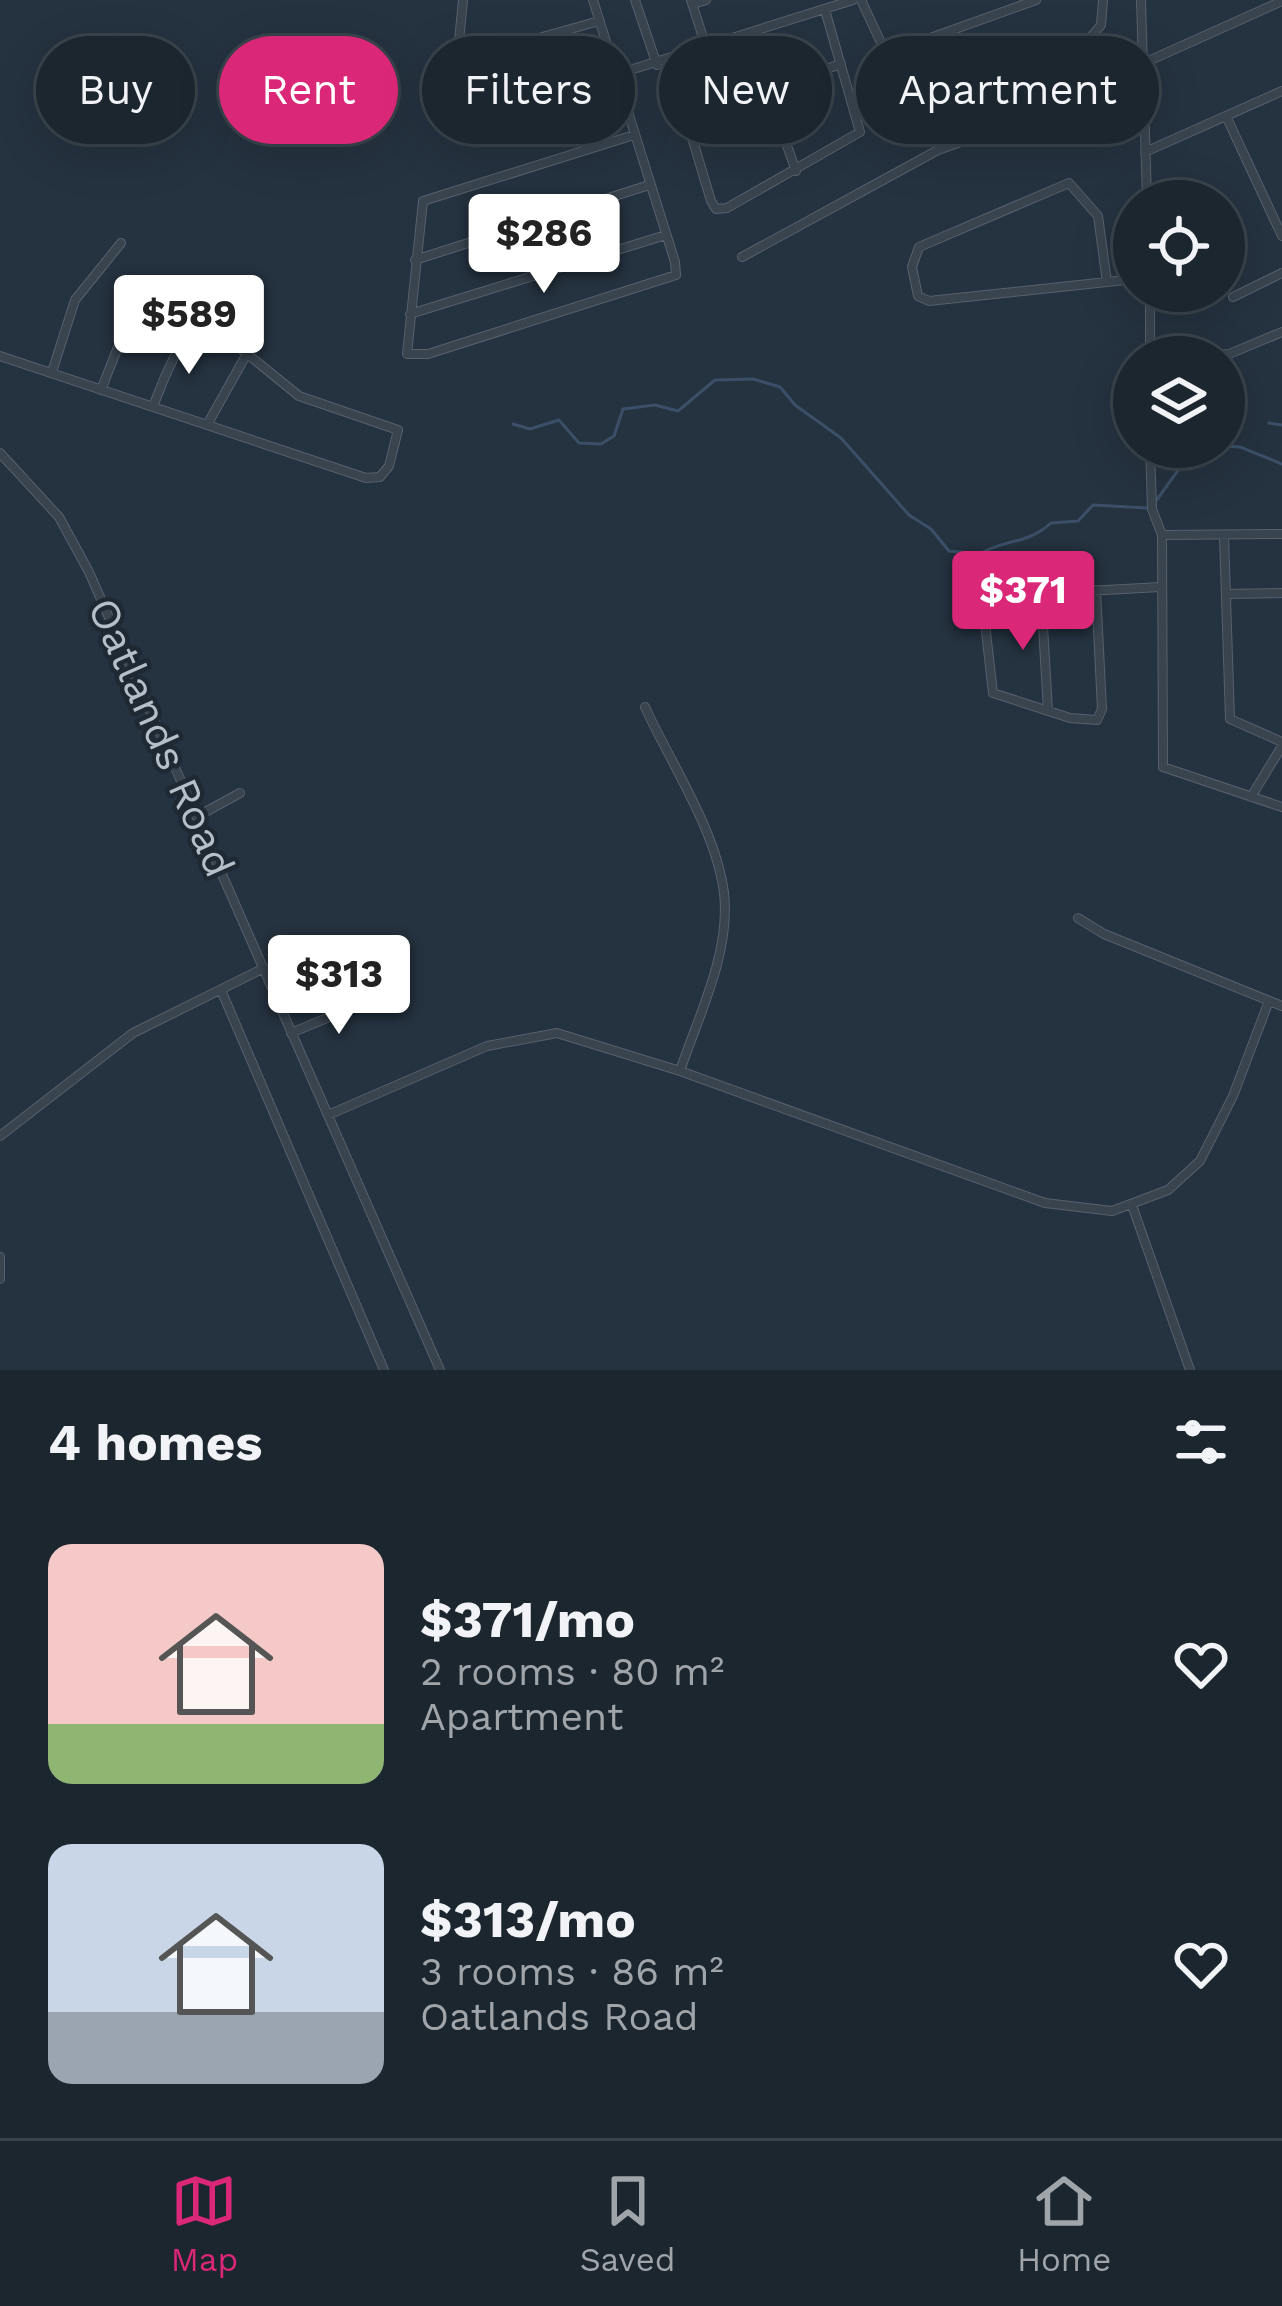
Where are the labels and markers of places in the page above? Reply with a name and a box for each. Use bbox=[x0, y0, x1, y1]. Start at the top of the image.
pin: $286 bbox=[473, 194, 615, 296]
pin: $589 bbox=[118, 275, 260, 377]
pin: $371 bbox=[952, 551, 1094, 653]
pin: $313 bbox=[268, 935, 410, 1037]

